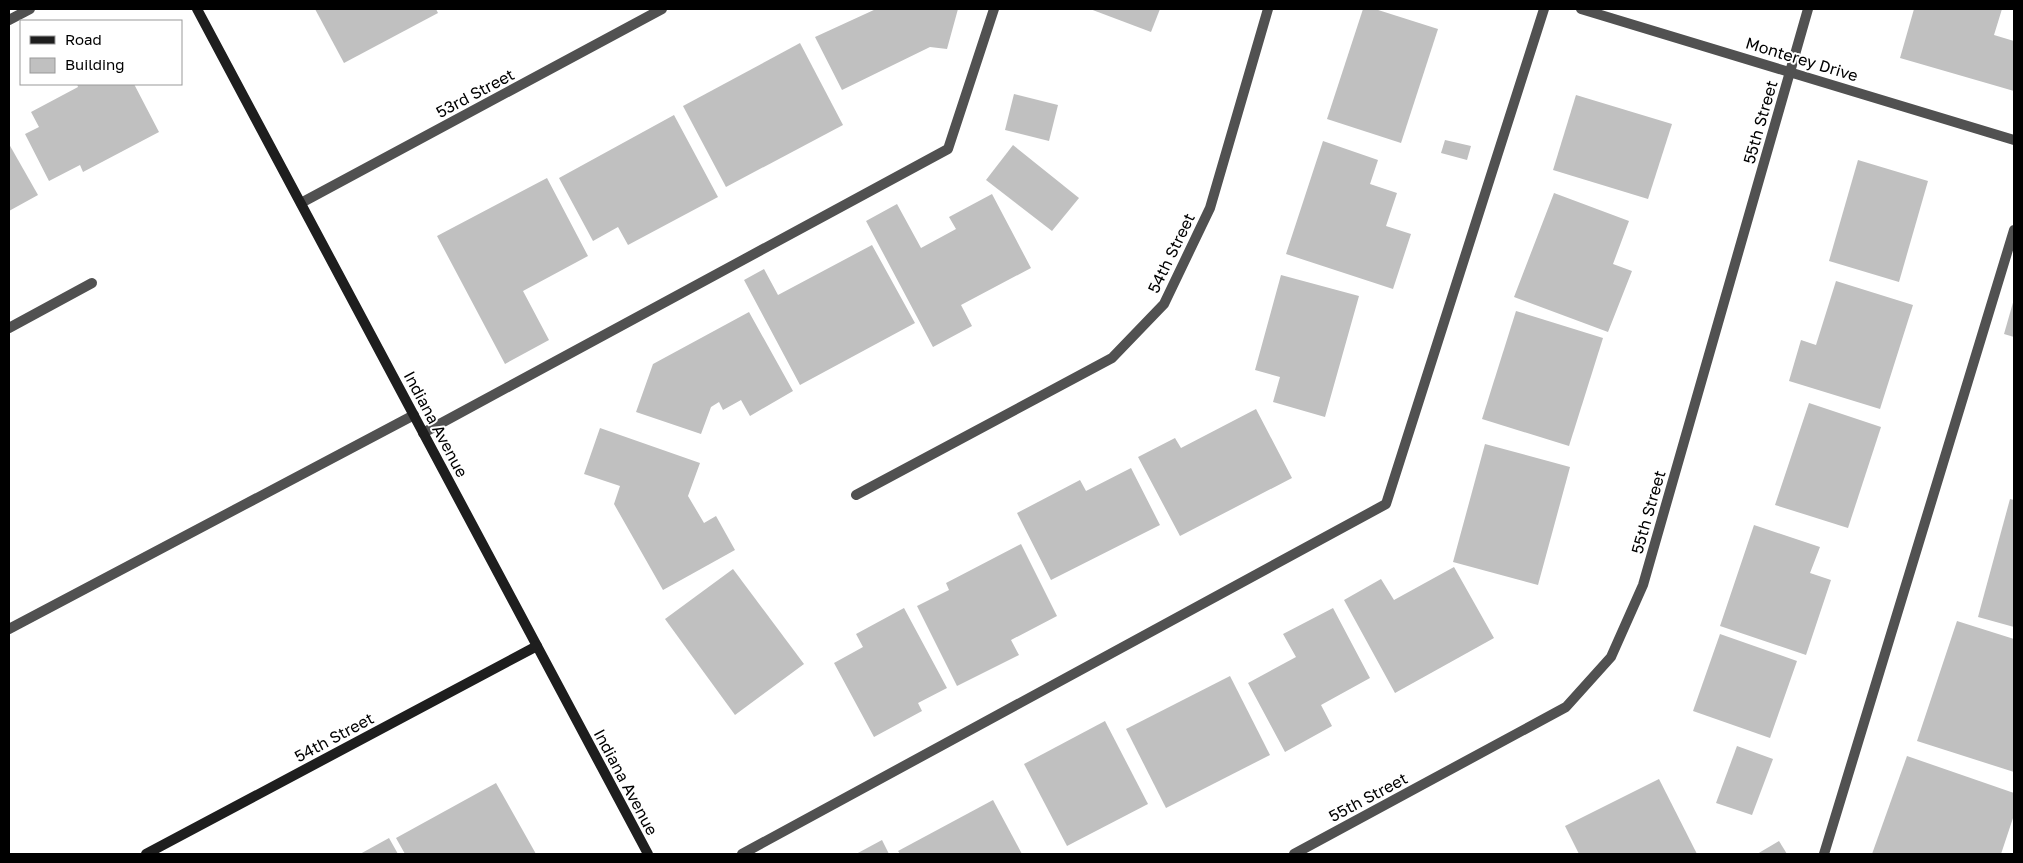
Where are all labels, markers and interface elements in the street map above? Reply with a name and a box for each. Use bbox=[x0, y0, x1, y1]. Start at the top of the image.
legend bbox=[20, 20, 182, 85]
text: Road bbox=[65, 30, 102, 48]
street label: Monterey Drive bbox=[1743, 32, 1861, 86]
text: Building bbox=[65, 55, 125, 73]
street label: 53rd Street bbox=[432, 64, 518, 122]
street label: 55th Street bbox=[1739, 78, 1781, 166]
street label: 54th Street bbox=[1143, 210, 1199, 296]
street label: Indiana Avenue bbox=[400, 367, 472, 481]
street label: 55th Street bbox=[1627, 468, 1669, 556]
street label: 54th Street bbox=[291, 708, 377, 766]
street label: Indiana Avenue bbox=[590, 725, 662, 839]
street label: 55th Street bbox=[1325, 768, 1411, 826]

